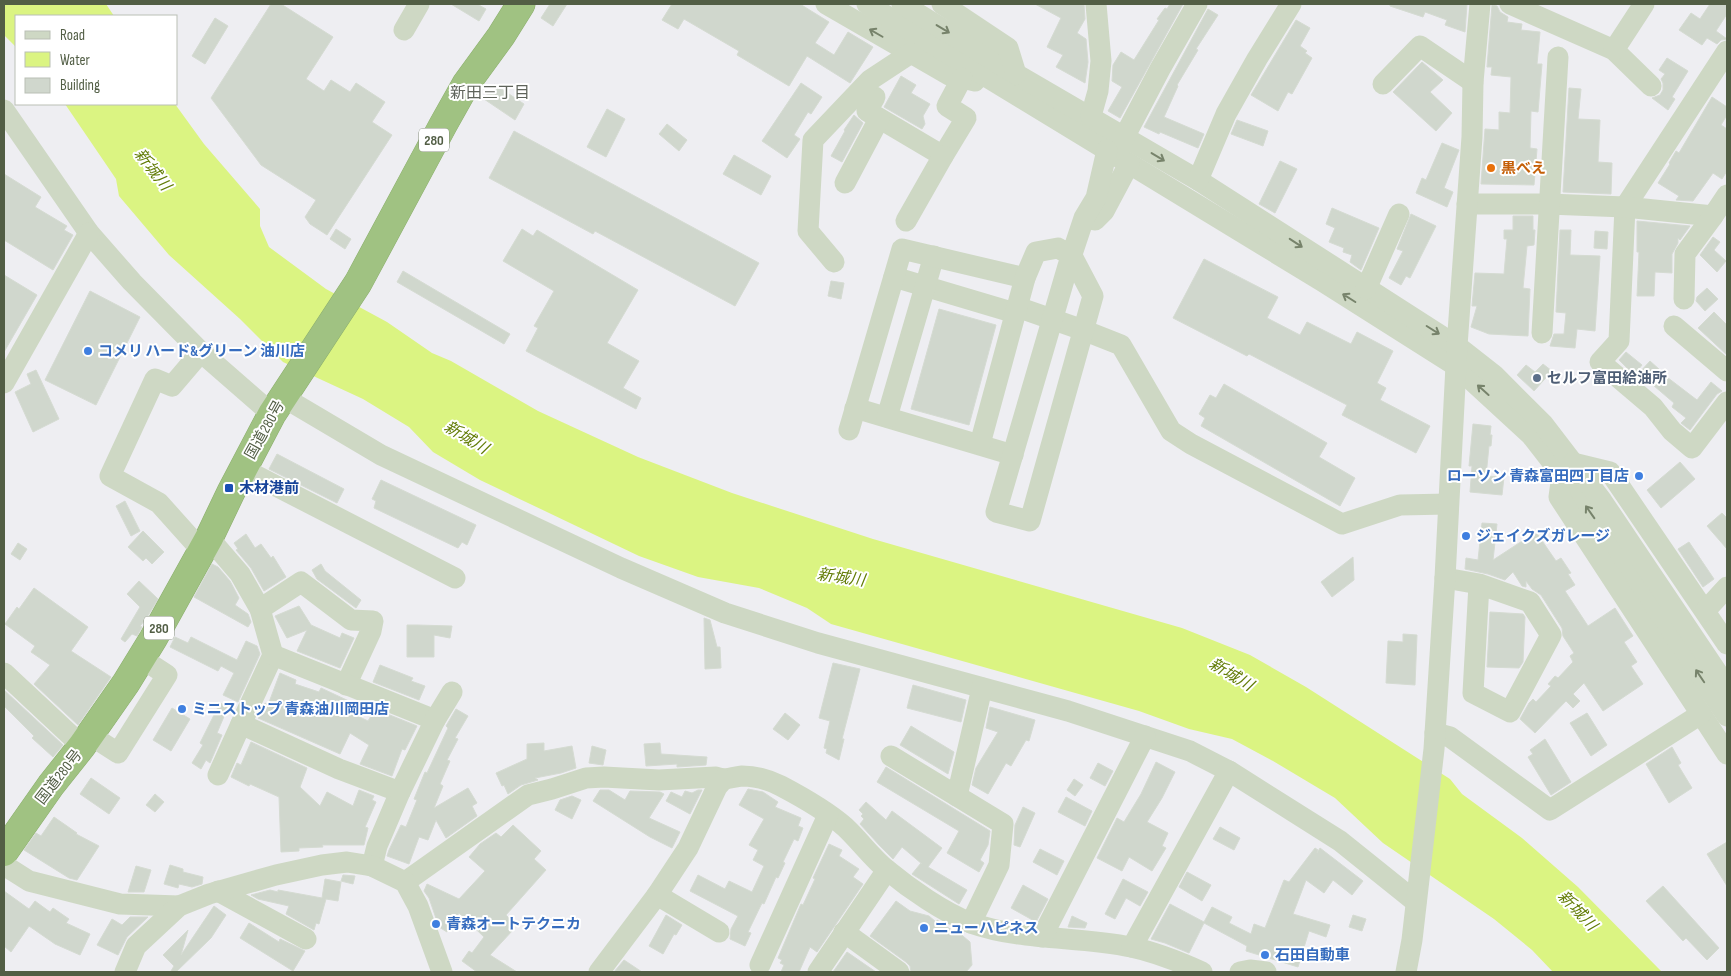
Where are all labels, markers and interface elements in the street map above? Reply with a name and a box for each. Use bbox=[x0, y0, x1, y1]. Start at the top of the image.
legend bbox=[15, 15, 178, 105]
one-way arrow bbox=[936, 25, 950, 35]
text: Road bbox=[60, 26, 85, 45]
one-way arrow bbox=[869, 27, 883, 37]
text: Water bbox=[60, 51, 91, 70]
text: Building bbox=[60, 76, 100, 95]
district label: 新田三丁目 bbox=[450, 84, 530, 103]
road number: 280 bbox=[419, 128, 449, 152]
water label: 新城川 bbox=[130, 145, 175, 196]
one-way arrow bbox=[1151, 152, 1165, 162]
place label: 黒べえ bbox=[1501, 159, 1546, 178]
marker: 黒べえ bbox=[1485, 162, 1497, 174]
one-way arrow bbox=[1288, 239, 1302, 249]
one-way arrow bbox=[1343, 293, 1357, 303]
one-way arrow bbox=[1426, 325, 1440, 336]
place label: コメリ ハード&グリーン 油川店 bbox=[98, 342, 305, 361]
marker: コメリ ハード&グリーン 油川店 bbox=[82, 345, 94, 357]
place label: セルフ富田給油所 bbox=[1547, 369, 1667, 388]
marker: セルフ富田給油所 bbox=[1531, 372, 1543, 384]
one-way arrow bbox=[1476, 384, 1489, 396]
street label: 国道280号 bbox=[241, 397, 289, 463]
water label: 新城川 bbox=[441, 417, 493, 460]
place label: ローソン 青森富田四丁目店 bbox=[1447, 467, 1629, 486]
marker: ローソン 青森富田四丁目店 bbox=[1633, 470, 1645, 482]
place label: 木材港前 bbox=[239, 479, 299, 498]
marker: 木材港前 bbox=[223, 482, 235, 494]
one-way arrow bbox=[1585, 505, 1595, 519]
place label: ジェイクズガレージ bbox=[1476, 527, 1610, 546]
marker: ジェイクズガレージ bbox=[1460, 530, 1472, 542]
water label: 新城川 bbox=[816, 565, 868, 591]
road number: 280 bbox=[144, 616, 174, 640]
water label: 新城川 bbox=[1206, 654, 1258, 697]
one-way arrow bbox=[1695, 669, 1705, 683]
place label: ミニストップ 青森油川岡田店 bbox=[192, 700, 389, 719]
marker: ミニストップ 青森油川岡田店 bbox=[176, 703, 188, 715]
street label: 国道280号 bbox=[32, 746, 86, 808]
water label: 新城川 bbox=[1553, 887, 1602, 936]
place label: 青森オートテクニカ bbox=[446, 915, 581, 934]
marker: 青森オートテクニカ bbox=[430, 918, 442, 930]
place label: ニューハピネス bbox=[934, 919, 1039, 938]
marker: ニューハピネス bbox=[918, 922, 930, 934]
place label: 石田自動車 bbox=[1275, 946, 1350, 965]
marker: 石田自動車 bbox=[1259, 949, 1271, 961]

